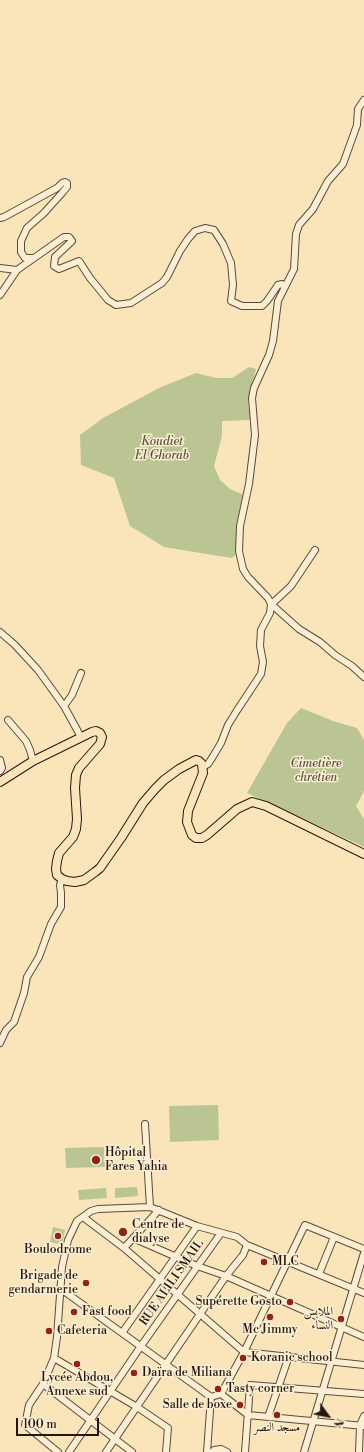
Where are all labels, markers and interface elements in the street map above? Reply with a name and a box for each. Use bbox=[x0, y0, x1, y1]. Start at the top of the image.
park label: Koudiet El Ghorab bbox=[135, 435, 189, 463]
park label: Cimetière chrétien bbox=[290, 757, 342, 785]
place label: Hôpital Fares Yahia bbox=[105, 1146, 168, 1174]
marker: Hôpital Fares Yahia bbox=[90, 1154, 102, 1166]
place label: Centre de dialyse bbox=[132, 1218, 184, 1246]
marker: Centre de dialyse bbox=[117, 1226, 129, 1238]
marker: Boulodrome bbox=[53, 1231, 63, 1241]
street label: RUE ALILI SMAIL bbox=[137, 1237, 207, 1329]
place label: Boulodrome bbox=[24, 1243, 92, 1257]
place label: MLC bbox=[272, 1255, 299, 1269]
marker: MLC bbox=[259, 1257, 269, 1267]
place label: Brigade de gendarmerie bbox=[8, 1269, 78, 1297]
marker: Brigade de gendarmerie bbox=[81, 1278, 91, 1288]
place label: Supérette Gosto bbox=[195, 1295, 282, 1309]
marker: Supérette Gosto bbox=[285, 1297, 295, 1307]
place label: Fast food bbox=[82, 1305, 132, 1319]
place label: الملابس النساء bbox=[304, 1305, 333, 1333]
marker: Fast food bbox=[69, 1307, 79, 1317]
marker: Mc Jimmy bbox=[265, 1312, 275, 1322]
marker: الملابس النساء bbox=[336, 1314, 346, 1324]
place label: Mc Jimmy bbox=[242, 1323, 298, 1337]
place label: Cafeteria bbox=[57, 1324, 107, 1338]
marker: Cafeteria bbox=[44, 1326, 54, 1336]
place label: Koranic school bbox=[251, 1351, 333, 1365]
marker: Koranic school bbox=[238, 1353, 248, 1363]
marker: Lycée Abdou, Annexe sud bbox=[72, 1359, 82, 1369]
place label: Daïra de Miliana bbox=[142, 1366, 232, 1380]
marker: Daïra de Miliana bbox=[129, 1368, 139, 1378]
place label: Lycée Abdou, Annexe sud bbox=[41, 1371, 113, 1399]
place label: Tasty corner bbox=[226, 1382, 294, 1396]
marker: Tasty corner bbox=[213, 1384, 223, 1394]
north arrow bbox=[308, 1396, 348, 1436]
place label: Salle de boxe bbox=[163, 1398, 232, 1412]
marker: Salle de boxe bbox=[235, 1400, 245, 1410]
scale bar bbox=[18, 1410, 101, 1436]
marker: مسجد النصر bbox=[272, 1410, 282, 1420]
text: N bbox=[330, 1415, 346, 1430]
text: 100 m bbox=[23, 1417, 57, 1432]
place label: مسجد النصر bbox=[254, 1421, 300, 1435]

